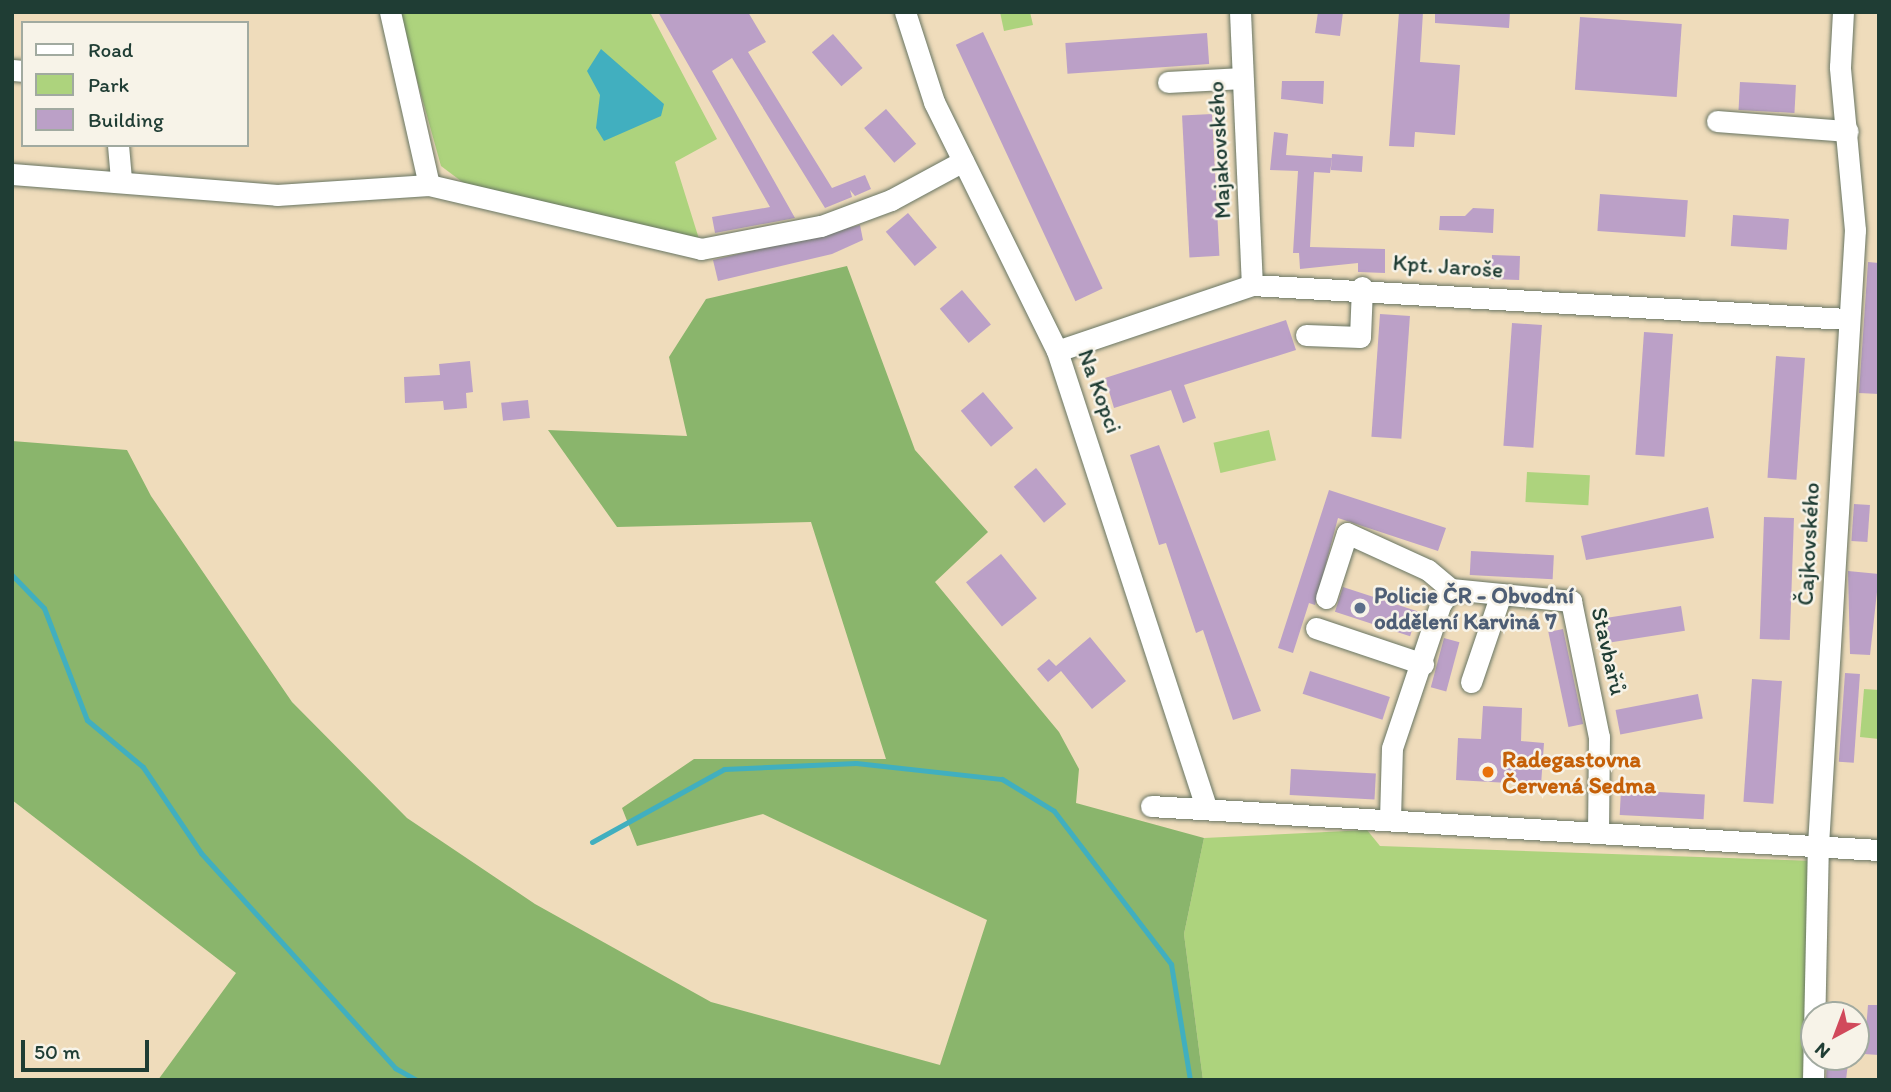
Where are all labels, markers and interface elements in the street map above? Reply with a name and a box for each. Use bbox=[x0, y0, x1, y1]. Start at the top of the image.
legend bbox=[21, 21, 248, 147]
text: Road bbox=[88, 37, 133, 62]
text: Park bbox=[88, 72, 129, 97]
street label: Majakovského bbox=[1202, 80, 1236, 220]
text: Building bbox=[88, 107, 164, 132]
street label: Kpt. Jaroše bbox=[1392, 248, 1504, 284]
street label: Na Kopci bbox=[1072, 345, 1128, 437]
street label: Čajkovského bbox=[1791, 482, 1825, 606]
place label: Policie ČR - Obvodní oddělení Karviná 7 bbox=[1374, 581, 1574, 635]
marker: Policie ČR - Obvodní oddělení Karviná 7 bbox=[1352, 600, 1368, 616]
street label: Stavbařů bbox=[1585, 604, 1633, 698]
place label: Radegastovna Červená Sedma bbox=[1502, 745, 1655, 799]
marker: Radegastovna Červená Sedma bbox=[1480, 764, 1496, 780]
north arrow bbox=[1800, 1001, 1870, 1071]
scale bar bbox=[24, 1026, 152, 1070]
text: N bbox=[1810, 1038, 1835, 1064]
text: 50 m bbox=[34, 1039, 80, 1064]

